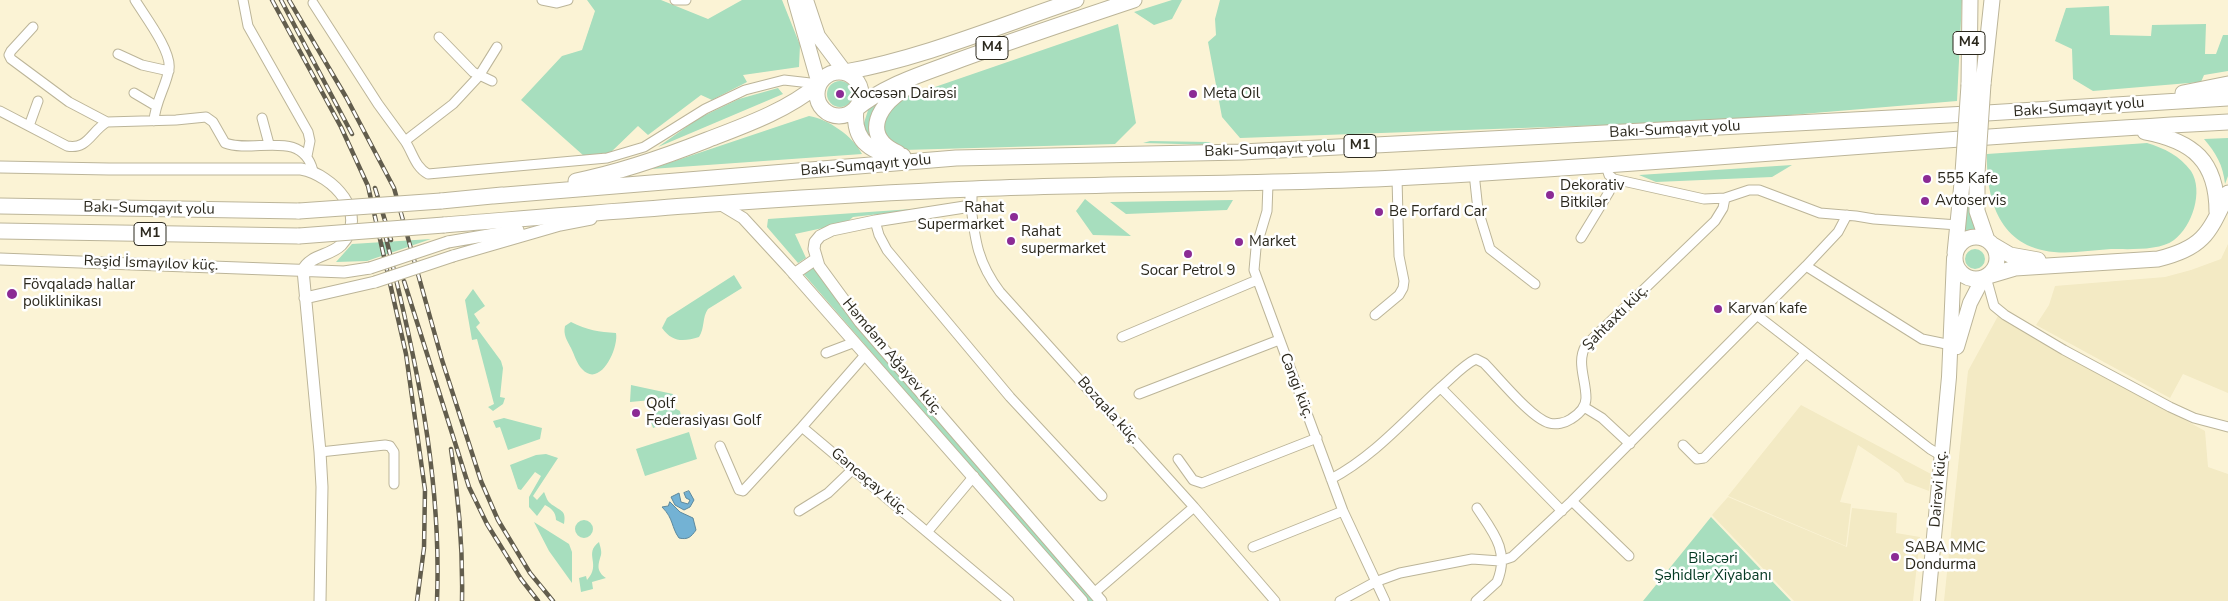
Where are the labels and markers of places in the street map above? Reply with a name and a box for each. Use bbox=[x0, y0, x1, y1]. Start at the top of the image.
place label: Xocəsən Dairəsi bbox=[850, 85, 957, 103]
place label: Meta Oil bbox=[1203, 85, 1260, 103]
marker: Xocəsən Dairəsi bbox=[834, 88, 846, 100]
marker: Meta Oil bbox=[1187, 88, 1199, 100]
place label: 555 Kafe bbox=[1937, 170, 1998, 188]
marker: 555 Kafe bbox=[1921, 173, 1933, 185]
place label: Dekorativ Bitkilər bbox=[1560, 177, 1624, 212]
marker: Dekorativ Bitkilər bbox=[1544, 189, 1556, 201]
place label: Avtoservis bbox=[1935, 192, 2006, 210]
marker: Avtoservis bbox=[1919, 195, 1931, 207]
place label: Rahat Supermarket bbox=[918, 199, 1004, 234]
place label: Be Forfard Car bbox=[1389, 203, 1487, 221]
marker: Be Forfard Car bbox=[1373, 206, 1385, 218]
marker: Rahat Supermarket bbox=[1008, 211, 1020, 223]
place label: Rahat supermarket bbox=[1021, 223, 1105, 258]
place label: Market bbox=[1249, 233, 1296, 251]
marker: Rahat supermarket bbox=[1005, 235, 1017, 247]
marker: Market bbox=[1233, 236, 1245, 248]
marker: Socar Petrol 9 bbox=[1182, 248, 1194, 260]
place label: Socar Petrol 9 bbox=[1141, 262, 1235, 280]
place label: Fövqaladə hallar poliklinikası bbox=[23, 276, 135, 311]
marker: Fövqaladə hallar poliklinikası bbox=[5, 287, 19, 301]
place label: Karvan kafe bbox=[1728, 300, 1807, 318]
marker: Karvan kafe bbox=[1712, 303, 1724, 315]
place label: Qolf Federasiyası Golf bbox=[646, 395, 761, 430]
marker: Qolf Federasiyası Golf bbox=[630, 407, 642, 419]
place label: SABA MMC Dondurma bbox=[1905, 539, 1986, 574]
marker: SABA MMC Dondurma bbox=[1889, 551, 1901, 563]

